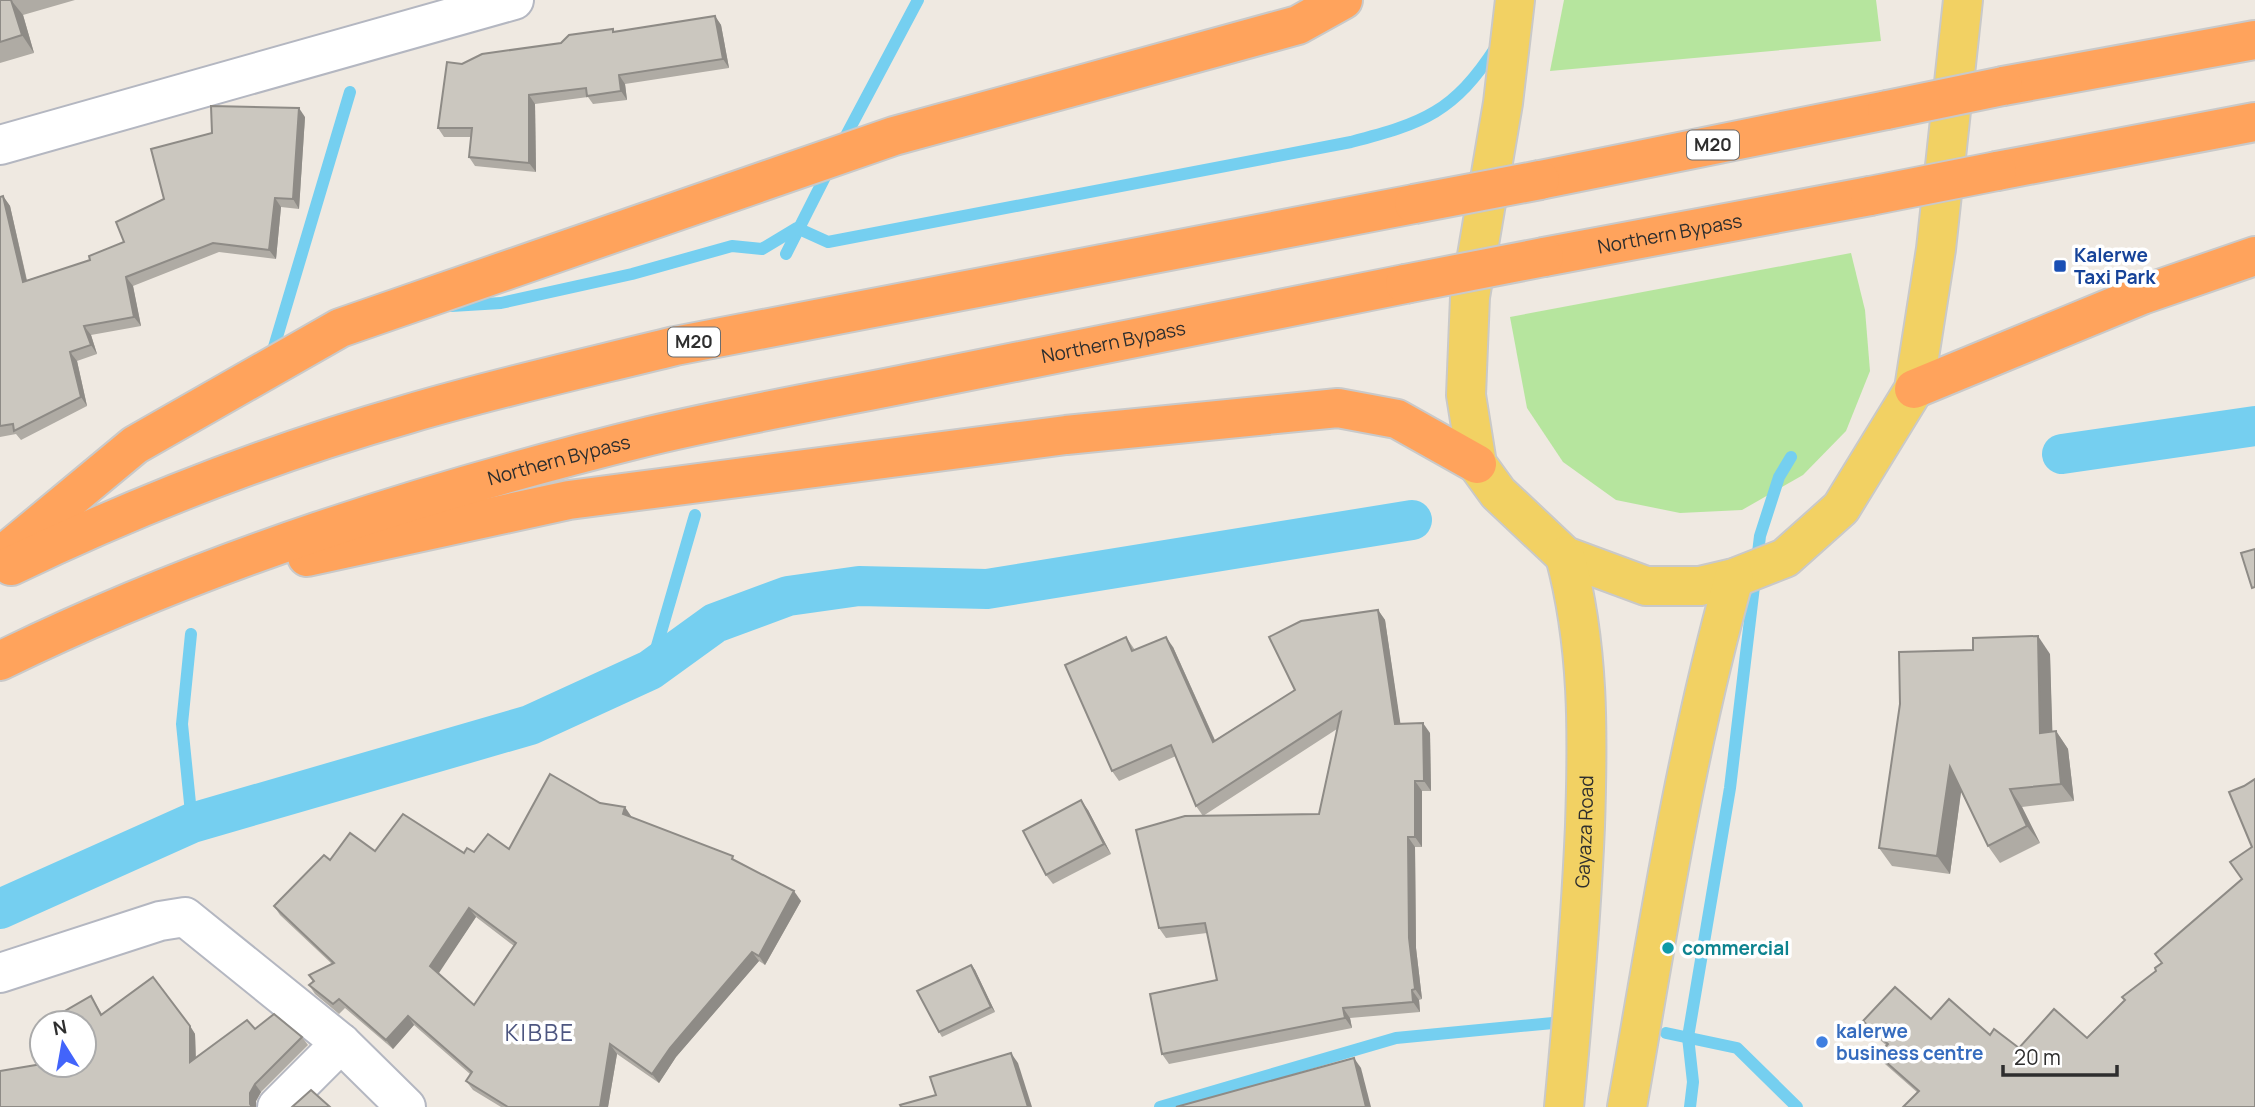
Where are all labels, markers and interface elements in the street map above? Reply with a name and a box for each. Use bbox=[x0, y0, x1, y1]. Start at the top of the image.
road number: M20 bbox=[1687, 130, 1739, 160]
street label: Northern Bypass bbox=[1595, 207, 1744, 260]
place label: Kalerwe Taxi Park bbox=[2074, 242, 2156, 290]
marker: Kalerwe Taxi Park bbox=[2052, 258, 2068, 274]
street label: Northern Bypass bbox=[1039, 315, 1188, 369]
road number: M20 bbox=[668, 328, 720, 356]
street label: Northern Bypass bbox=[485, 428, 633, 491]
street label: Gayaza Road bbox=[1569, 775, 1599, 889]
place label: commercial bbox=[1682, 935, 1789, 961]
marker: commercial bbox=[1660, 940, 1676, 956]
north arrow bbox=[28, 1009, 98, 1079]
text: N bbox=[51, 1013, 69, 1041]
district label: KIBBE bbox=[505, 1016, 575, 1048]
place label: kalerwe business centre bbox=[1836, 1018, 1984, 1066]
marker: kalerwe business centre bbox=[1814, 1034, 1830, 1050]
scale bar bbox=[2003, 1034, 2117, 1078]
text: 20 m bbox=[2014, 1043, 2061, 1071]

